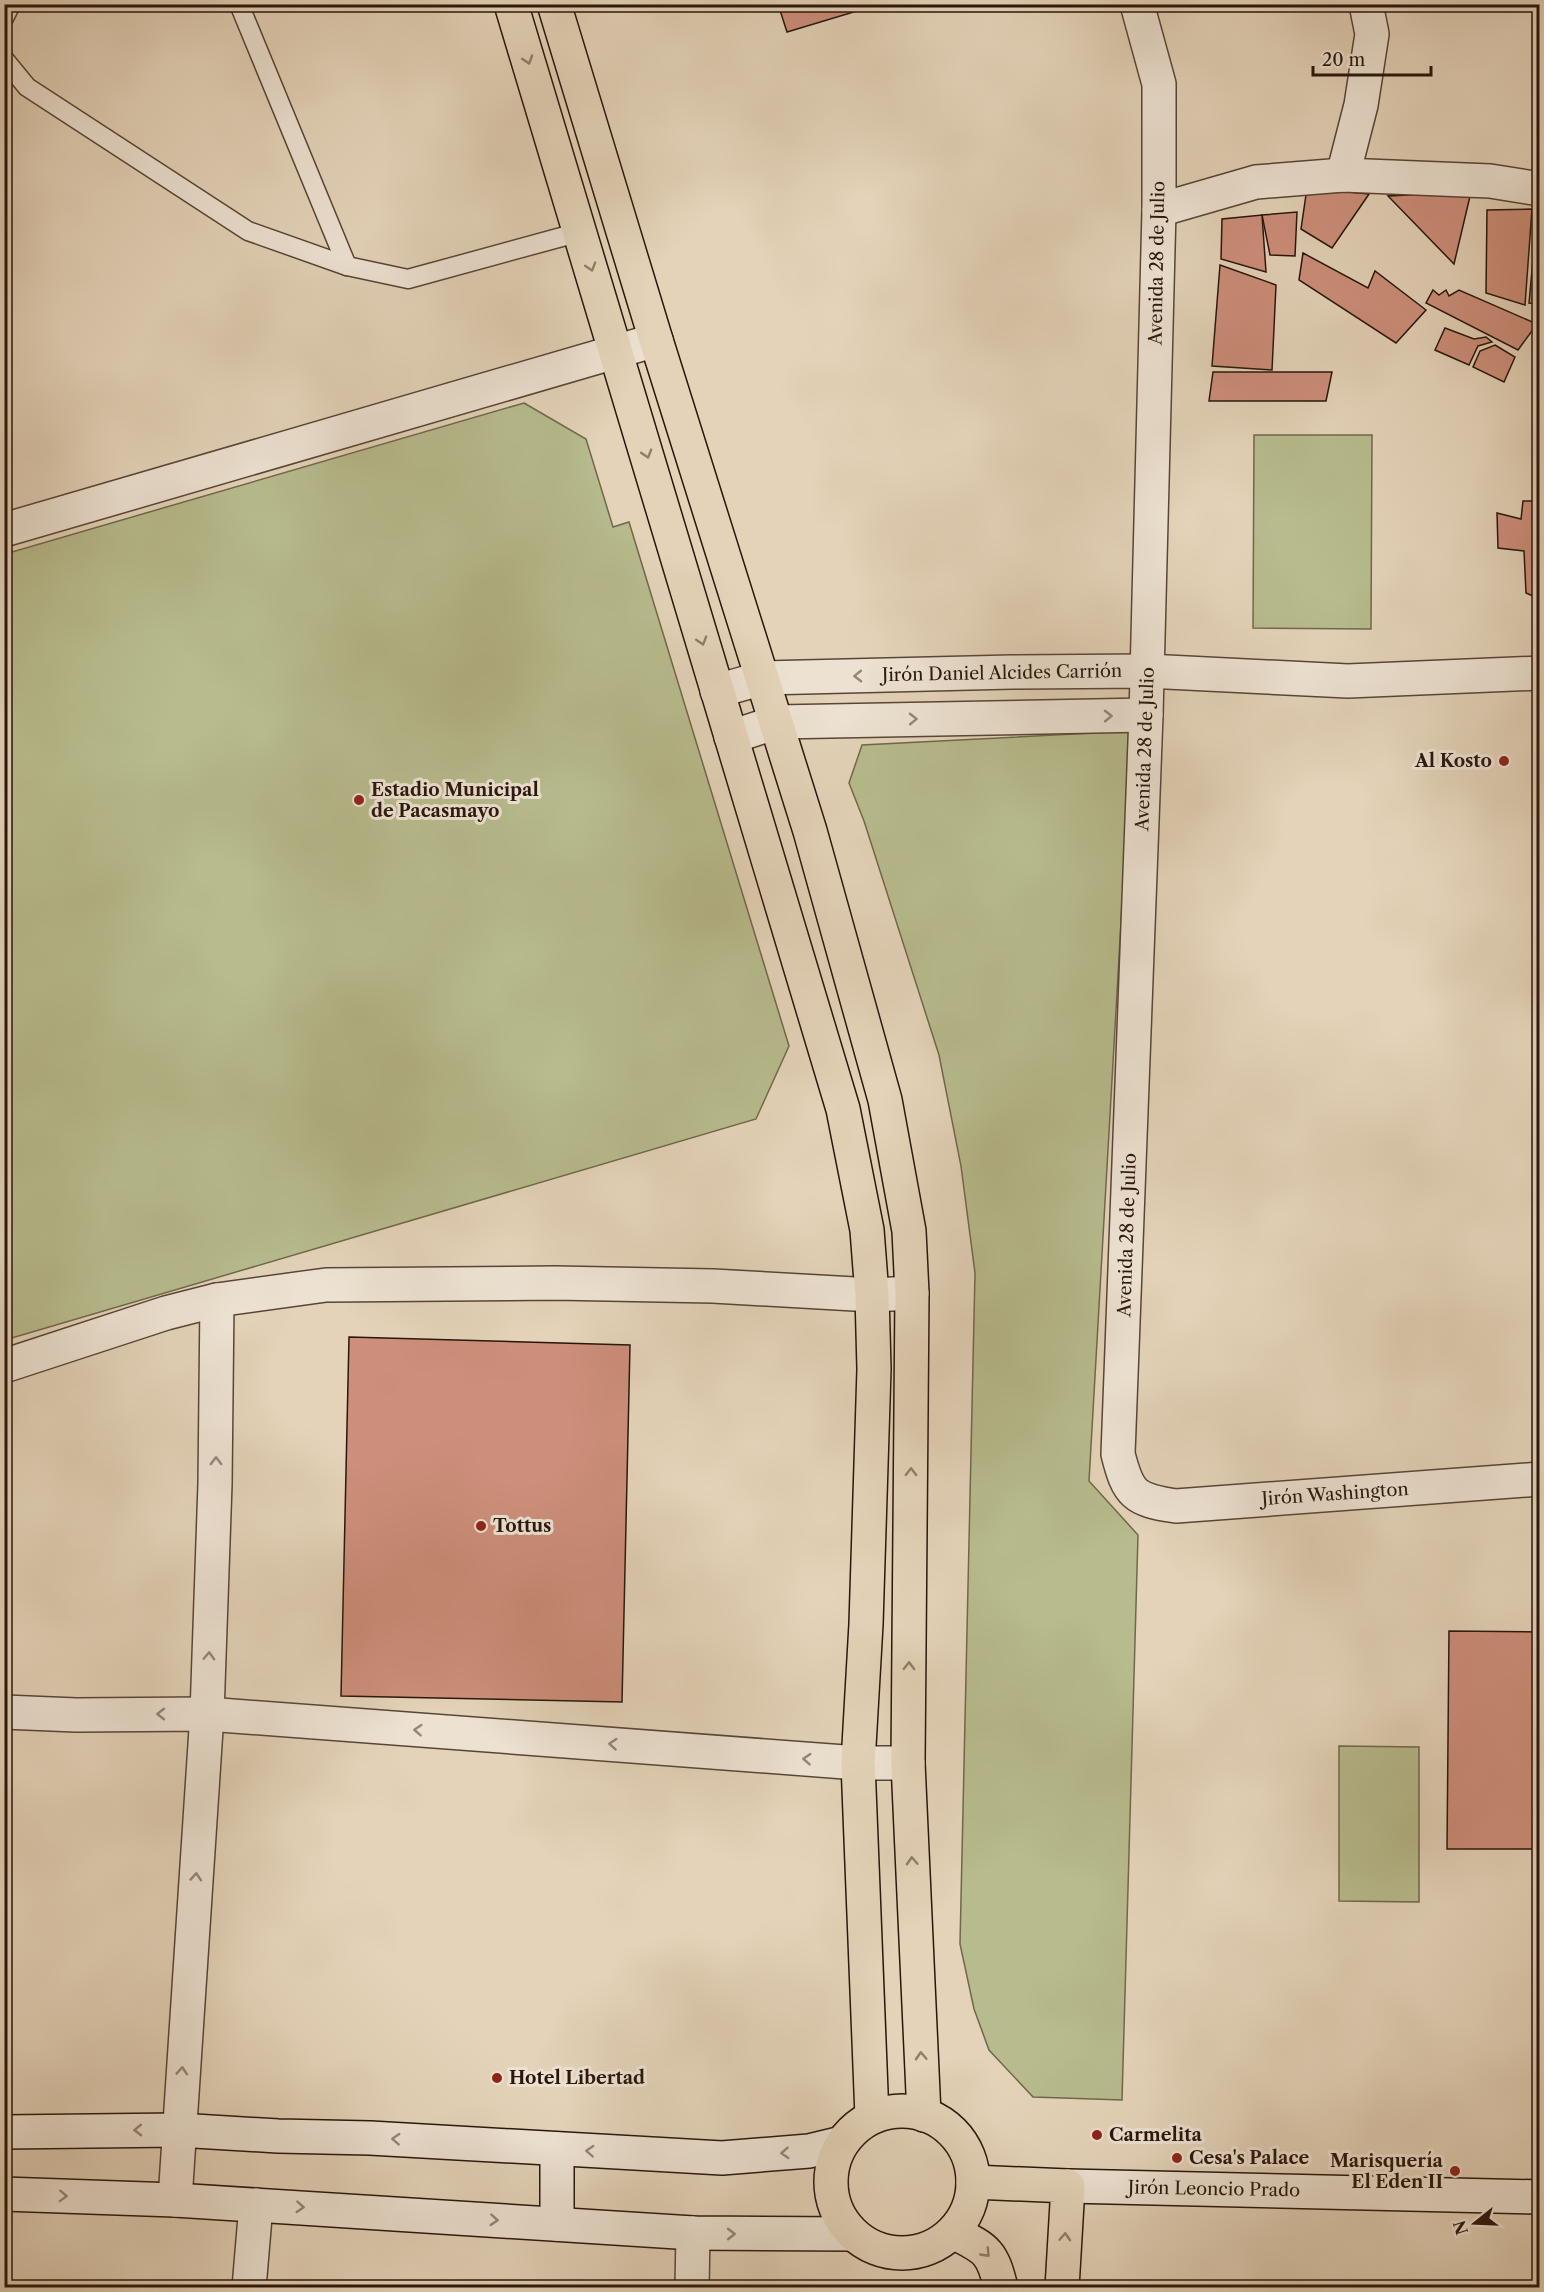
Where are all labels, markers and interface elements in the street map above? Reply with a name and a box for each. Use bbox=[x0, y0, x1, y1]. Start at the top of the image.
scale bar bbox=[1313, 39, 1432, 77]
text: 20 m bbox=[1322, 49, 1366, 71]
one-way arrow bbox=[521, 55, 533, 65]
street label: Avenida 28 de Julio bbox=[1145, 181, 1169, 346]
one-way arrow bbox=[584, 261, 596, 272]
one-way arrow bbox=[640, 448, 652, 459]
one-way arrow bbox=[695, 635, 707, 646]
street label: Jirón Daniel Alcides Carrión bbox=[879, 660, 1122, 686]
street label: Avenida 28 de Julio bbox=[1131, 667, 1159, 832]
one-way arrow bbox=[854, 670, 863, 682]
one-way arrow bbox=[1104, 709, 1113, 722]
one-way arrow bbox=[909, 713, 918, 726]
place label: Al Kosto bbox=[1414, 750, 1492, 772]
marker: Al Kosto bbox=[1497, 754, 1511, 768]
place label: Estadio Municipal de Pacasmayo bbox=[371, 779, 539, 822]
marker: Estadio Municipal de Pacasmayo bbox=[352, 793, 366, 807]
street label: Avenida 28 de Julio bbox=[1113, 1153, 1141, 1318]
one-way arrow bbox=[210, 1456, 222, 1465]
one-way arrow bbox=[904, 1467, 917, 1476]
street label: Jirón Washington bbox=[1258, 1478, 1409, 1510]
place label: Tottus bbox=[493, 1515, 551, 1537]
marker: Tottus bbox=[474, 1519, 488, 1533]
one-way arrow bbox=[202, 1651, 215, 1660]
one-way arrow bbox=[902, 1662, 915, 1671]
one-way arrow bbox=[156, 1708, 165, 1720]
one-way arrow bbox=[414, 1724, 423, 1737]
one-way arrow bbox=[608, 1738, 617, 1751]
one-way arrow bbox=[803, 1753, 812, 1766]
one-way arrow bbox=[906, 1857, 919, 1866]
one-way arrow bbox=[189, 1872, 202, 1881]
one-way arrow bbox=[915, 2052, 928, 2061]
one-way arrow bbox=[176, 2067, 189, 2076]
place label: Hotel Libertad bbox=[509, 2067, 645, 2089]
marker: Hotel Libertad bbox=[490, 2071, 504, 2085]
one-way arrow bbox=[133, 2124, 142, 2136]
place label: Carmelita bbox=[1109, 2124, 1202, 2146]
marker: Carmelita bbox=[1090, 2128, 1104, 2142]
one-way arrow bbox=[391, 2133, 400, 2146]
one-way arrow bbox=[586, 2144, 595, 2157]
one-way arrow bbox=[780, 2146, 789, 2159]
place label: Cesa's Palace bbox=[1189, 2147, 1309, 2169]
place label: Marisquería El Eden II bbox=[1330, 2150, 1444, 2193]
marker: Cesa's Palace bbox=[1170, 2151, 1184, 2165]
marker: Marisquería El Eden II bbox=[1448, 2164, 1462, 2178]
street label: Jirón Leoncio Prado bbox=[1125, 2176, 1300, 2202]
one-way arrow bbox=[58, 2190, 67, 2202]
north arrow bbox=[1445, 2193, 1505, 2253]
one-way arrow bbox=[295, 2201, 304, 2214]
one-way arrow bbox=[490, 2213, 499, 2226]
text: N bbox=[1449, 2218, 1472, 2237]
one-way arrow bbox=[726, 2228, 735, 2240]
one-way arrow bbox=[1059, 2232, 1072, 2241]
one-way arrow bbox=[979, 2246, 990, 2256]

